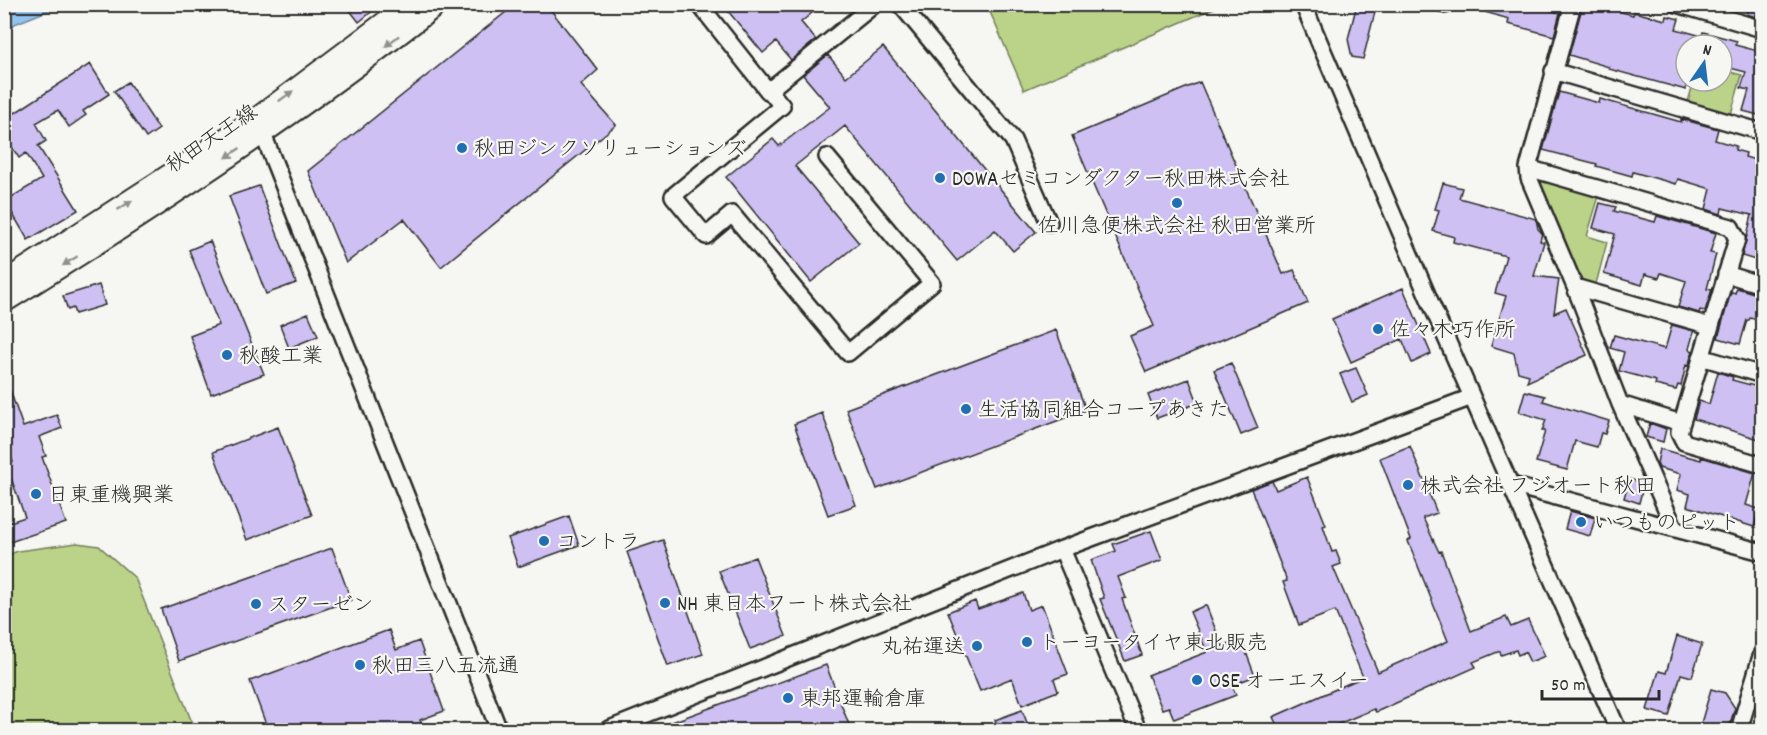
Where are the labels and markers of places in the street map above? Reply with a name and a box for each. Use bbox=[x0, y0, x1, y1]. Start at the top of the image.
place label: 秋田ジンクソリューションズ bbox=[474, 136, 747, 166]
marker: 秋田ジンクソリューションズ bbox=[455, 141, 469, 155]
place label: DOWAセミコンダクター秋田株式会社 bbox=[952, 166, 1290, 196]
marker: DOWAセミコンダクター秋田株式会社 bbox=[933, 171, 947, 185]
marker: 佐川急便株式会社 秋田営業所 bbox=[1170, 196, 1184, 210]
place label: 佐川急便株式会社 秋田営業所 bbox=[1038, 213, 1316, 243]
place label: 佐々木巧作所 bbox=[1390, 317, 1516, 347]
marker: 佐々木巧作所 bbox=[1371, 322, 1385, 336]
place label: 秋酸工業 bbox=[239, 343, 323, 373]
marker: 秋酸工業 bbox=[220, 348, 234, 362]
place label: 生活協同組合コープあきた bbox=[978, 397, 1229, 427]
marker: 生活協同組合コープあきた bbox=[959, 402, 973, 416]
place label: 株式会社 フジオート秋田 bbox=[1420, 473, 1656, 503]
marker: 株式会社 フジオート秋田 bbox=[1401, 478, 1415, 492]
place label: 日東重機興業 bbox=[48, 482, 174, 512]
marker: 日東重機興業 bbox=[29, 487, 43, 501]
place label: いつものピット bbox=[1593, 510, 1740, 540]
marker: いつものピット bbox=[1574, 515, 1588, 529]
place label: コントラ bbox=[556, 529, 640, 559]
marker: コントラ bbox=[537, 534, 551, 548]
place label: NH 東日本フート株式会社 bbox=[677, 591, 913, 621]
place label: スターゼン bbox=[268, 592, 373, 622]
marker: NH 東日本フート株式会社 bbox=[658, 596, 672, 610]
marker: スターゼン bbox=[249, 597, 263, 611]
place label: トーヨータイヤ東北販売 bbox=[1039, 630, 1267, 660]
place label: 丸祐運送 bbox=[881, 634, 965, 664]
marker: トーヨータイヤ東北販売 bbox=[1020, 635, 1034, 649]
marker: 丸祐運送 bbox=[970, 639, 984, 653]
place label: 秋田三八五流通 bbox=[372, 653, 519, 683]
marker: 秋田三八五流通 bbox=[353, 658, 367, 672]
place label: OSE オーエスイー bbox=[1209, 668, 1369, 698]
marker: OSE オーエスイー bbox=[1190, 673, 1204, 687]
place label: 東邦運輸倉庫 bbox=[800, 686, 926, 716]
marker: 東邦運輸倉庫 bbox=[781, 691, 795, 705]

